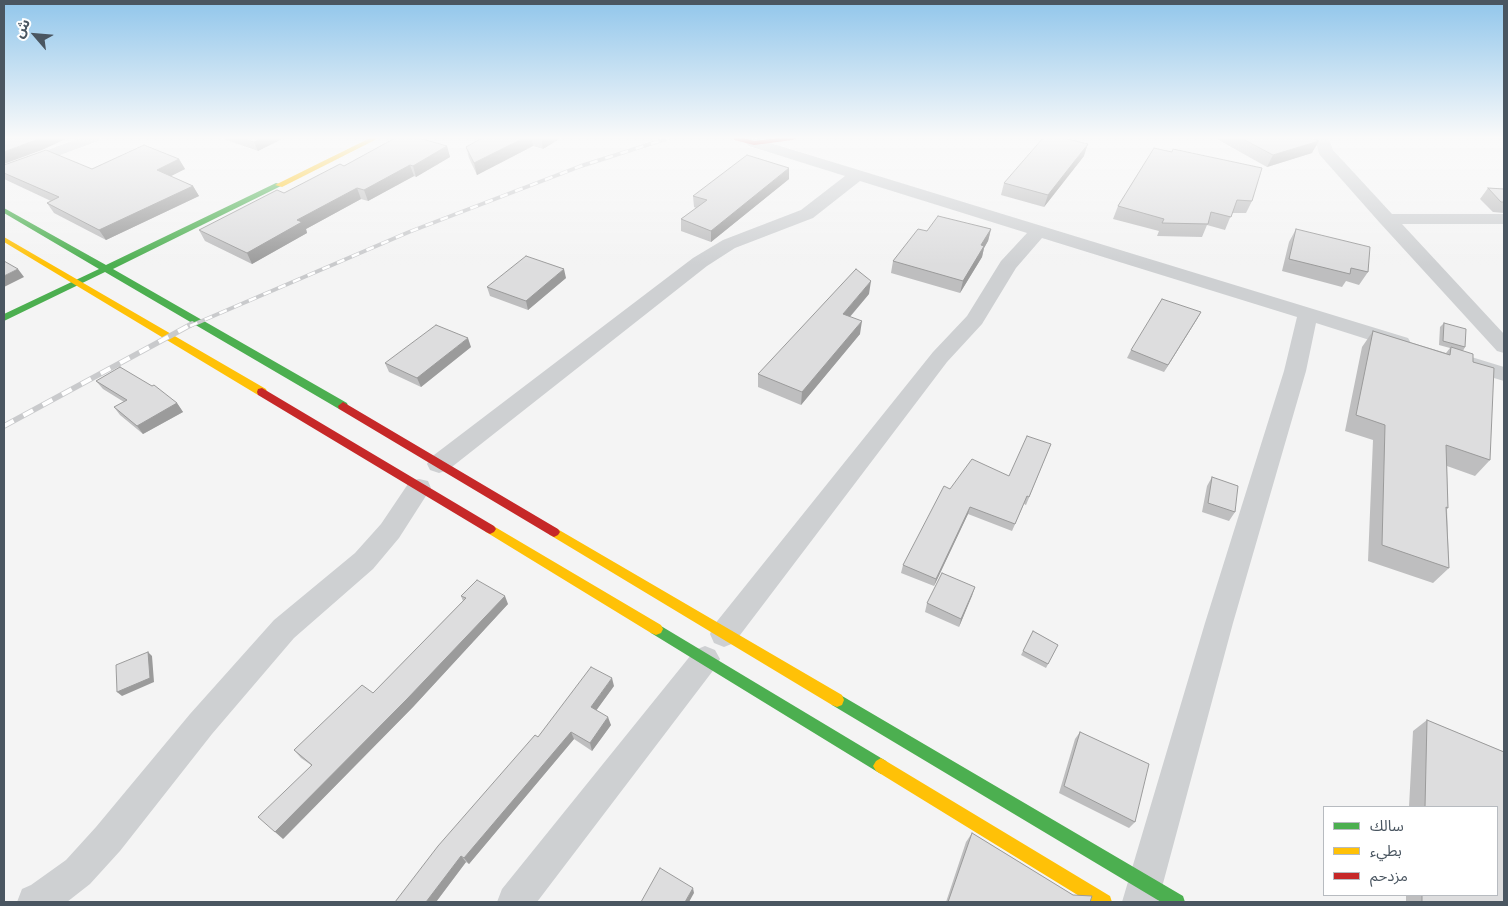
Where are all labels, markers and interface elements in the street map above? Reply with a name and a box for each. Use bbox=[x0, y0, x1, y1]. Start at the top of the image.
north arrow bbox=[10, 10, 60, 60]
text: ش bbox=[10, 16, 33, 40]
legend bbox=[1323, 806, 1498, 896]
text: سالك bbox=[1370, 817, 1404, 834]
text: بطيء bbox=[1370, 842, 1402, 859]
text: مزدحم bbox=[1370, 867, 1408, 884]

